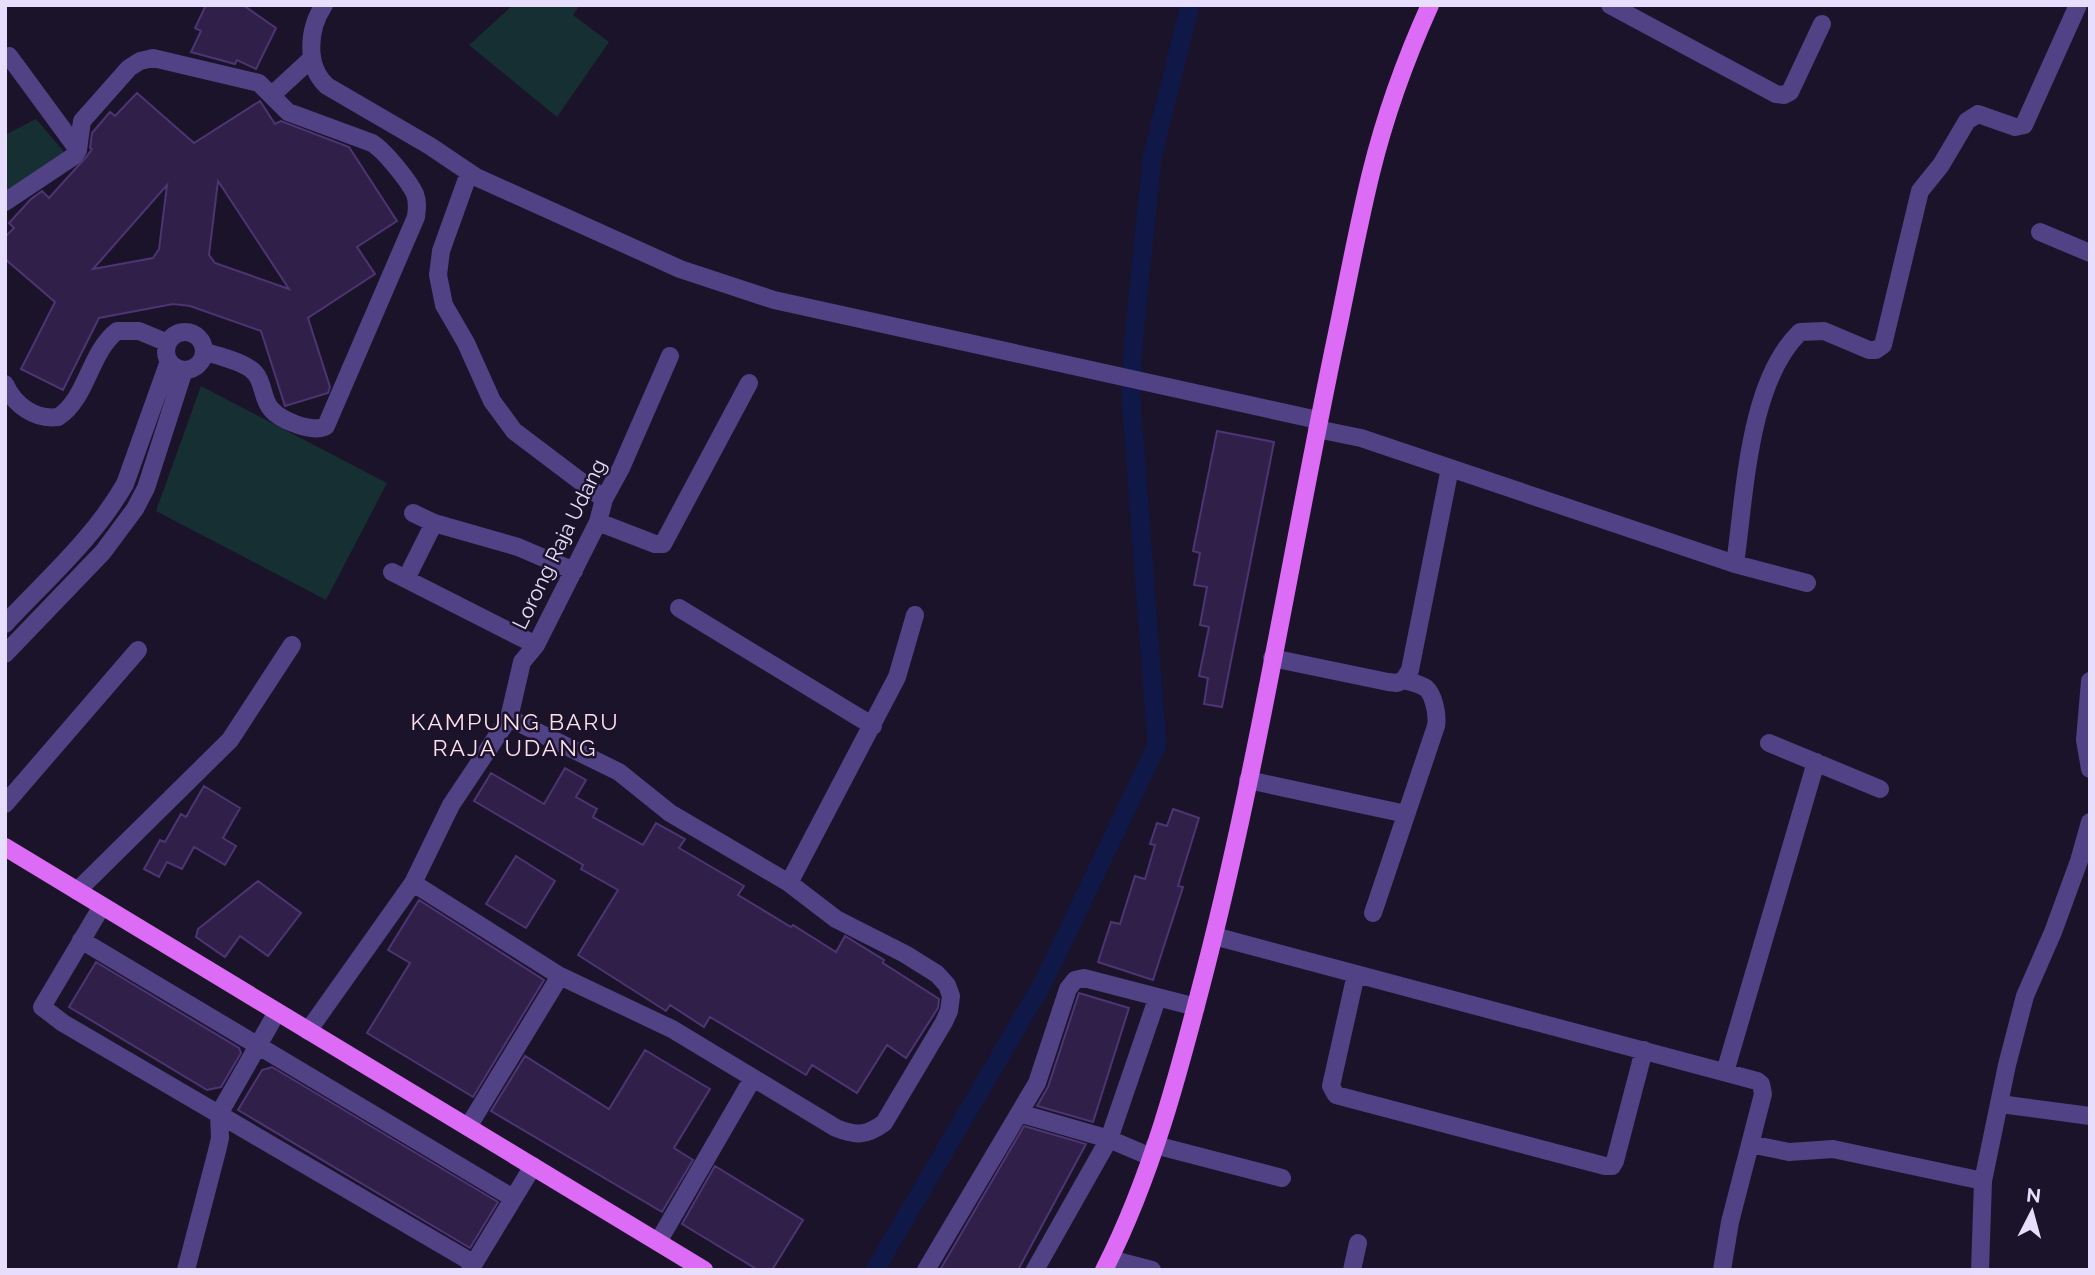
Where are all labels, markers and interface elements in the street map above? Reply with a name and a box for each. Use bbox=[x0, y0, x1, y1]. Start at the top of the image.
street label: Lorong Raja Udang bbox=[507, 455, 611, 633]
district label: KAMPUNG BARU RAJA UDANG bbox=[410, 708, 620, 761]
north arrow bbox=[1997, 1177, 2067, 1247]
text: N bbox=[2025, 1183, 2042, 1207]

